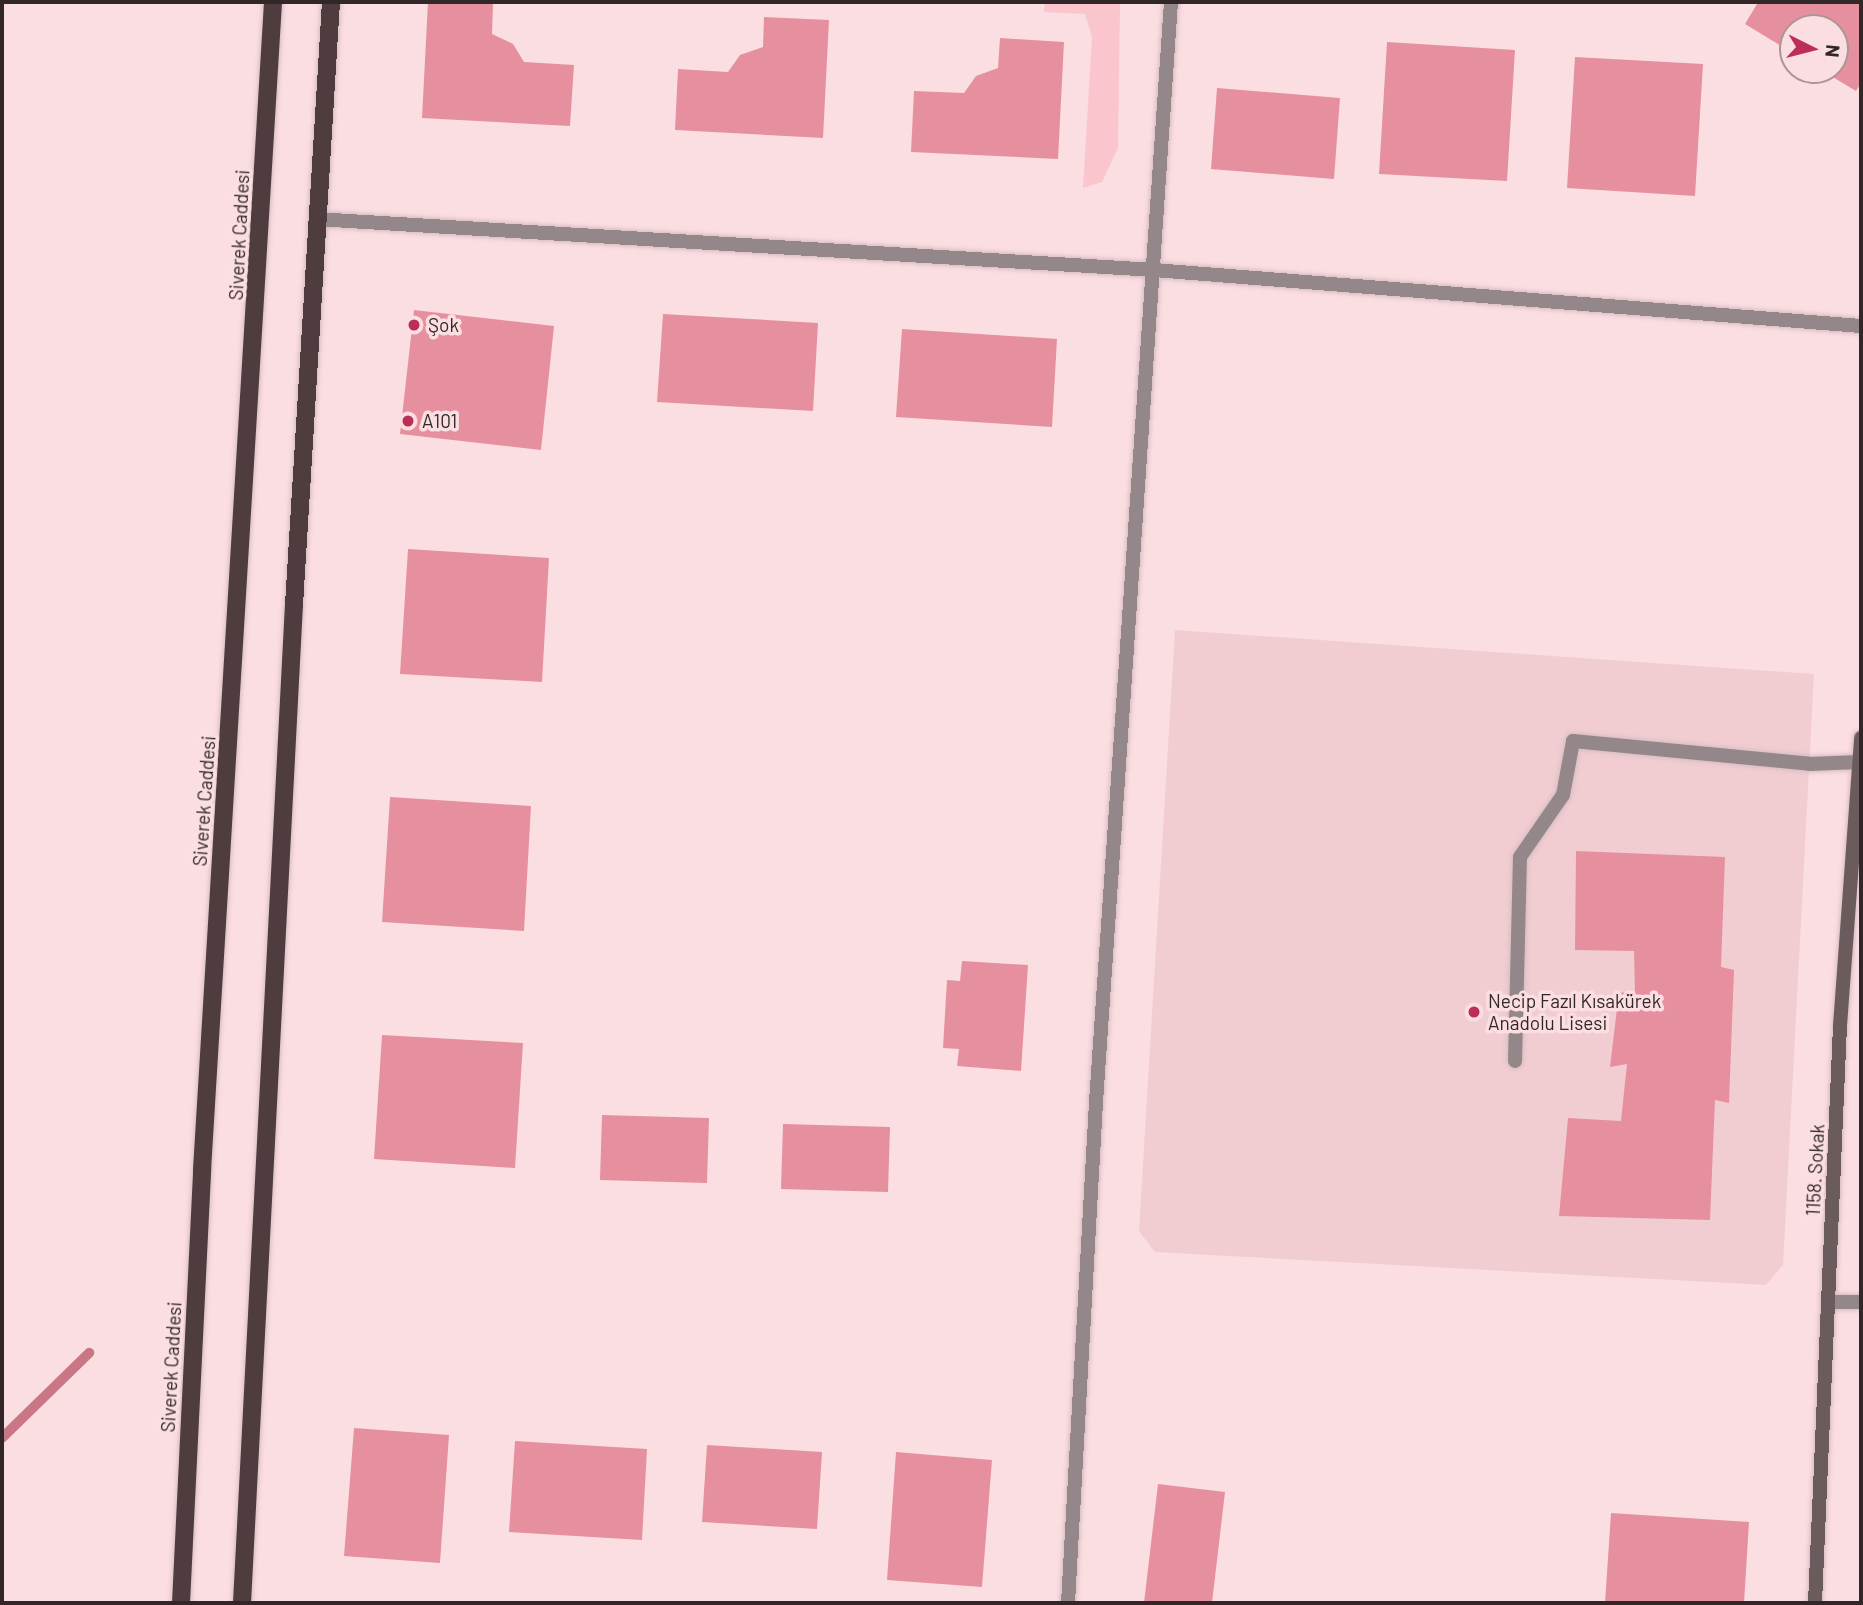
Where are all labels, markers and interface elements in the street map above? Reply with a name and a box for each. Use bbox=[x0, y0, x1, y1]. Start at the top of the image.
north arrow bbox=[1779, 14, 1849, 84]
text: N bbox=[1821, 44, 1845, 59]
street label: Siverek Caddesi bbox=[224, 169, 254, 301]
place label: Şok bbox=[428, 314, 459, 336]
marker: Şok bbox=[406, 317, 422, 333]
place label: A101 bbox=[422, 410, 457, 432]
marker: A101 bbox=[400, 413, 416, 429]
street label: Siverek Caddesi bbox=[188, 735, 220, 867]
place label: Necip Fazıl Kısakürek Anadolu Lisesi bbox=[1488, 990, 1661, 1034]
marker: Necip Fazıl Kısakürek Anadolu Lisesi bbox=[1466, 1004, 1482, 1020]
street label: 1158. Sokak bbox=[1801, 1123, 1829, 1217]
street label: Siverek Caddesi bbox=[156, 1301, 186, 1433]

